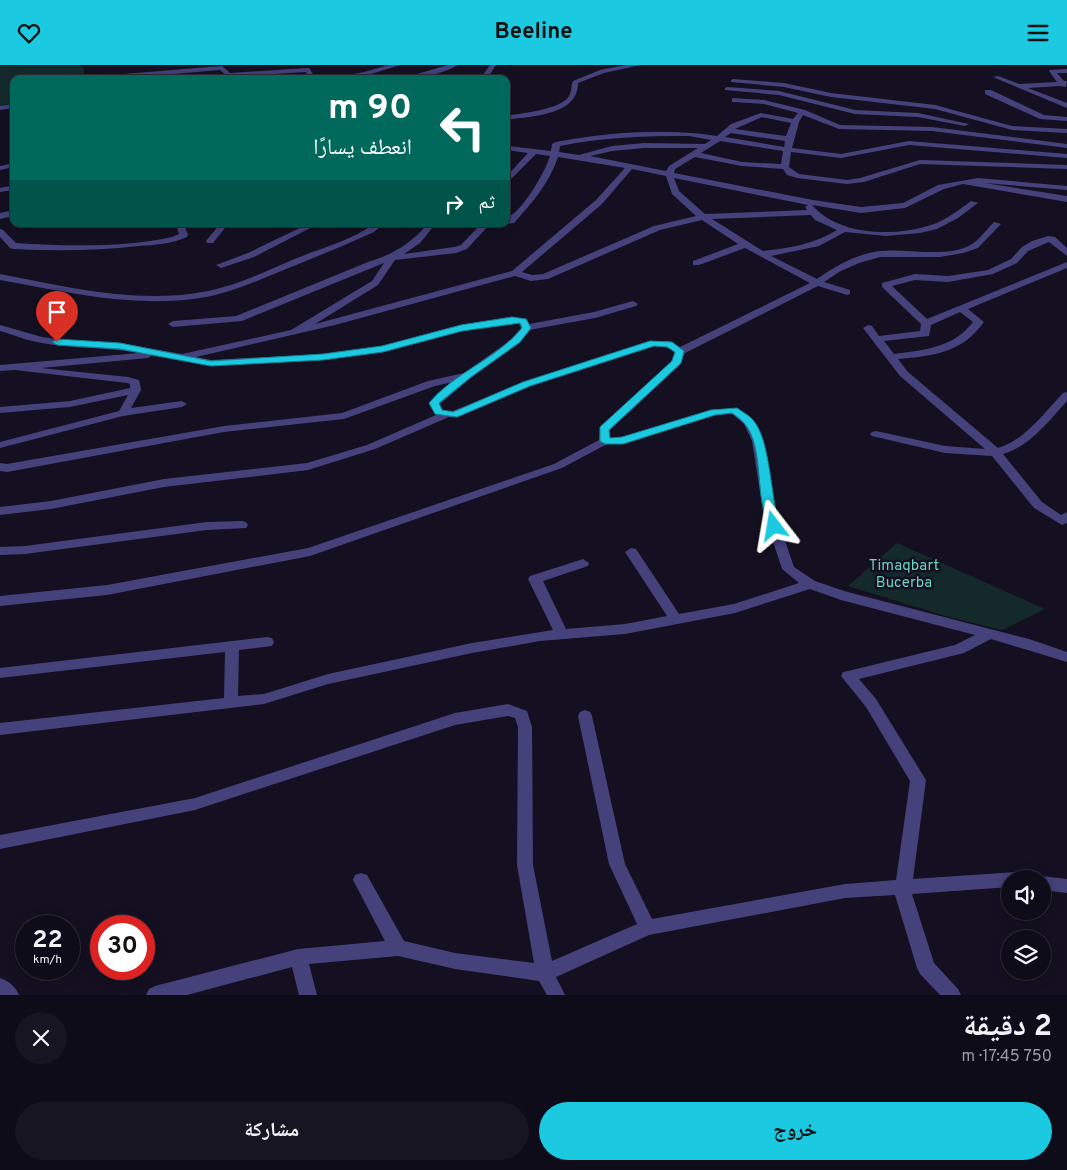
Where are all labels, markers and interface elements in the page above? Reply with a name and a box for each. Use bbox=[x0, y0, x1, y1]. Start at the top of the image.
icon: heart bbox=[15, 19, 43, 47]
text: Beeline bbox=[494, 19, 573, 46]
icon: menu bbox=[1024, 19, 1052, 47]
text: 90 m bbox=[328, 87, 412, 131]
icon: left bbox=[430, 95, 495, 160]
text: انعطف يسارًا bbox=[313, 135, 412, 162]
icon: right bbox=[440, 190, 468, 218]
text: ثم bbox=[478, 191, 495, 215]
pin bbox=[36, 291, 78, 342]
icon: arrive bbox=[43, 298, 71, 326]
position arrow bbox=[747, 499, 799, 551]
park label: Timaqbart Bucerba bbox=[869, 557, 939, 593]
map controls bbox=[1001, 870, 1051, 980]
button: sound bbox=[1001, 870, 1051, 920]
speed limit sign: 30 bbox=[90, 915, 155, 980]
text: 22 bbox=[32, 925, 63, 957]
button: layers bbox=[1001, 930, 1051, 980]
text: km/h bbox=[33, 952, 62, 968]
text: 2 دقيقة bbox=[963, 1009, 1052, 1046]
button: close bbox=[15, 1012, 67, 1064]
text: 750 m · 17:45 bbox=[962, 1047, 1052, 1067]
button: مشاركة bbox=[15, 1102, 529, 1160]
button: خروج bbox=[539, 1102, 1052, 1160]

